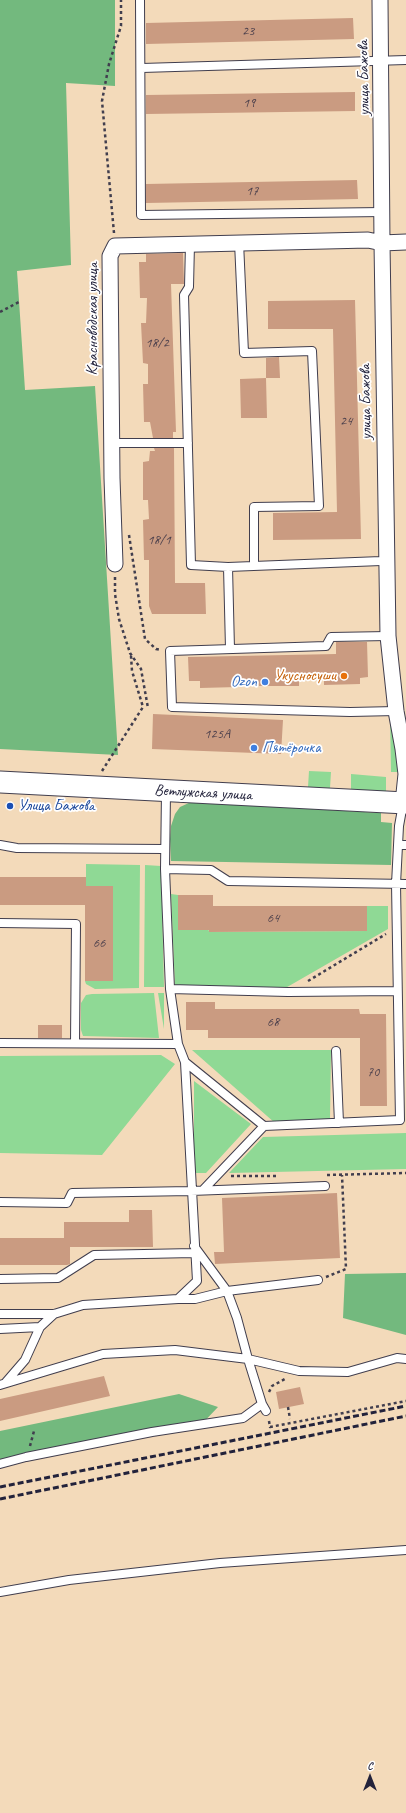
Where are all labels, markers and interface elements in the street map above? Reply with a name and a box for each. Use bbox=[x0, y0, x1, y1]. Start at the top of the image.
house number: 23 bbox=[242, 23, 254, 39]
street label: улица Бажова bbox=[354, 40, 374, 116]
house number: 19 bbox=[243, 95, 255, 111]
house number: 17 bbox=[246, 183, 258, 199]
street label: Красноводская улица bbox=[83, 262, 103, 376]
house number: 18/2 bbox=[145, 335, 169, 351]
street label: улица Бажова bbox=[356, 364, 376, 440]
house number: 24 bbox=[340, 413, 352, 429]
house number: 18/1 bbox=[147, 532, 171, 548]
place label: Укусносуши bbox=[274, 666, 336, 686]
marker: Укусносуши bbox=[339, 671, 349, 681]
place label: Ozon bbox=[231, 672, 257, 692]
marker: Ozon bbox=[260, 677, 270, 687]
house number: 125А bbox=[204, 726, 230, 742]
place label: Пятёрочка bbox=[262, 738, 321, 758]
marker: Пятёрочка bbox=[249, 743, 259, 753]
street label: Ветлужская улица bbox=[154, 781, 252, 805]
place label: Улица Бажова bbox=[18, 796, 94, 816]
marker: Улица Бажова bbox=[5, 801, 15, 811]
house number: 64 bbox=[267, 910, 279, 926]
house number: 66 bbox=[93, 935, 105, 951]
house number: 68 bbox=[267, 1014, 279, 1030]
house number: 70 bbox=[367, 1064, 379, 1080]
north arrow bbox=[350, 1757, 390, 1797]
text: С bbox=[367, 1758, 373, 1772]

